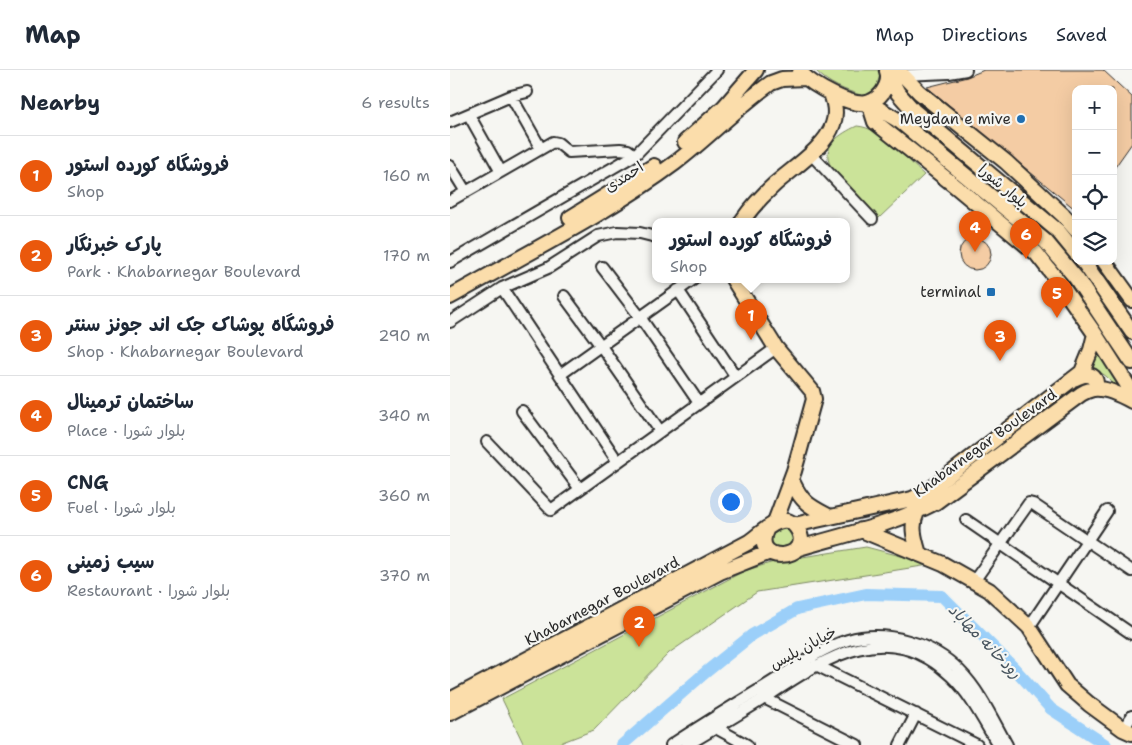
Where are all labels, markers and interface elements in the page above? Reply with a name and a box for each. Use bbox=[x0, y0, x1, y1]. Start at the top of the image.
text: Map bbox=[25, 19, 81, 51]
text: Map bbox=[876, 23, 914, 47]
text: Directions bbox=[942, 23, 1028, 47]
text: Saved bbox=[1056, 23, 1107, 47]
map controls bbox=[1072, 85, 1117, 265]
button: + bbox=[1072, 85, 1117, 130]
text: Nearby bbox=[20, 89, 100, 117]
text: 6 results bbox=[361, 92, 430, 113]
place label: Meydan e mive bbox=[900, 109, 1011, 129]
marker: Meydan e mive bbox=[1015, 113, 1027, 125]
button: − bbox=[1072, 130, 1117, 175]
text: فروشگاه کورده استور bbox=[67, 152, 229, 177]
street label: احمدی bbox=[601, 157, 647, 197]
street label: بلوار شورا bbox=[974, 160, 1032, 212]
text: 1 bbox=[32, 165, 40, 186]
text: 160 m bbox=[383, 165, 430, 186]
button: locate bbox=[1072, 175, 1117, 220]
text: Shop bbox=[67, 181, 104, 202]
pin: 4 bbox=[959, 211, 991, 252]
popup bbox=[652, 218, 850, 283]
pin: 6 bbox=[1010, 218, 1042, 259]
button: layers bbox=[1072, 220, 1117, 265]
text: فروشگاه کورده استور bbox=[670, 227, 832, 252]
text: پارک خبرنگار bbox=[67, 232, 161, 257]
text: 2 bbox=[30, 245, 42, 266]
text: 170 m bbox=[383, 245, 430, 266]
text: Shop bbox=[670, 256, 707, 277]
text: Park · Khabarnegar Boulevard bbox=[67, 261, 301, 282]
pin: 5 bbox=[1041, 277, 1073, 318]
place label: terminal bbox=[920, 282, 981, 302]
marker: terminal bbox=[985, 286, 997, 298]
pin: 1 bbox=[735, 299, 767, 340]
text: فروشگاه پوشاک جک اند جونز سنتر bbox=[67, 312, 334, 337]
pin: 3 bbox=[984, 320, 1016, 361]
text: 3 bbox=[30, 325, 42, 346]
text: 290 m bbox=[378, 325, 430, 346]
text: Shop · Khabarnegar Boulevard bbox=[67, 341, 304, 362]
street label: Khabarnegar Boulevard bbox=[909, 384, 1061, 502]
text: ساختمان ترمینال bbox=[67, 389, 194, 414]
text: 4 bbox=[30, 405, 42, 426]
text: 340 m bbox=[378, 405, 430, 426]
text: Place · بلوار شورا bbox=[67, 420, 185, 441]
text: CNG bbox=[67, 470, 109, 495]
text: 5 bbox=[31, 485, 41, 506]
text: 360 m bbox=[378, 485, 430, 506]
your location bbox=[718, 489, 744, 515]
text: Fuel · بلوار شورا bbox=[67, 497, 176, 518]
text: سیب زمینی bbox=[67, 549, 154, 574]
street label: Khabarnegar Boulevard bbox=[521, 551, 683, 650]
text: 6 bbox=[30, 565, 42, 586]
text: 370 m bbox=[379, 565, 430, 586]
text: Restaurant · بلوار شورا bbox=[67, 580, 230, 601]
water label: رودخانه مهاباد bbox=[944, 599, 1026, 683]
pin: 2 bbox=[623, 606, 655, 647]
street label: خیابان پلیس bbox=[766, 622, 840, 674]

